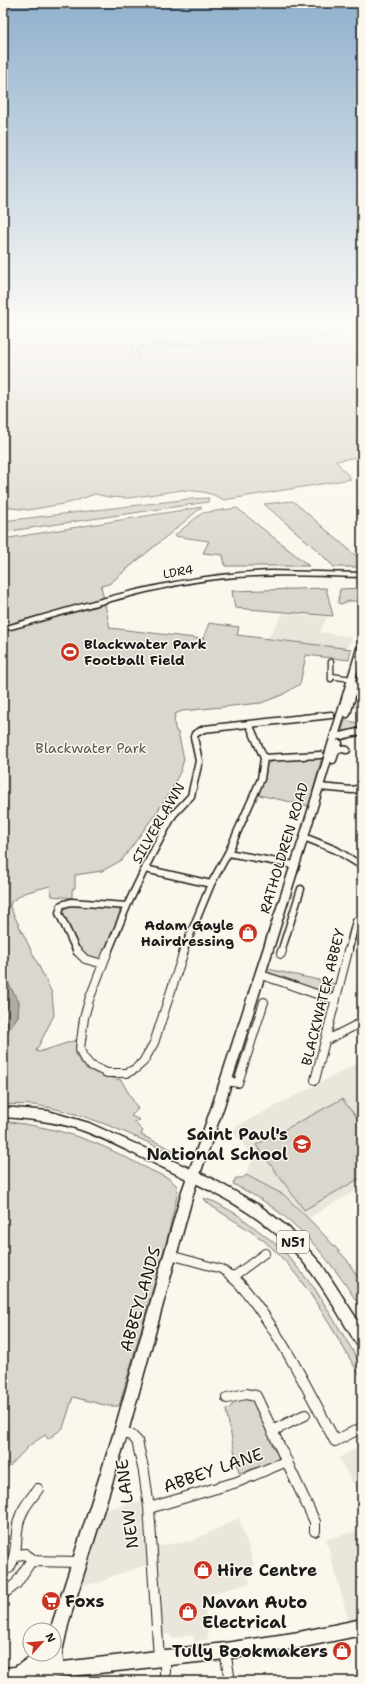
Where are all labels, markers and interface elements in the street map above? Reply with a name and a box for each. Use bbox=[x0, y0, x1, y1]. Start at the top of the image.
street label: LDR4 bbox=[162, 561, 194, 583]
place label: Blackwater Park Football Field bbox=[84, 635, 207, 669]
sports icon: Blackwater Park Football Field bbox=[59, 641, 81, 663]
park label: Blackwater Park bbox=[35, 739, 147, 757]
street label: SILVERLAWN bbox=[128, 779, 188, 867]
street label: RATHOLDREN ROAD bbox=[256, 780, 312, 916]
place label: Adam Gayle Hairdressing bbox=[141, 916, 234, 950]
shop icon: Adam Gayle Hairdressing bbox=[237, 922, 259, 944]
street label: BLACKWATER ABBEY bbox=[297, 926, 349, 1067]
place label: Saint Paul's National School bbox=[147, 1123, 288, 1165]
school or university icon: Saint Paul's National School bbox=[291, 1133, 313, 1155]
road number: N51 bbox=[277, 1231, 309, 1253]
street label: ABBEYLANDS bbox=[114, 1244, 166, 1354]
street label: ABBEY LANE bbox=[160, 1443, 266, 1497]
street label: NEW LANE bbox=[111, 1458, 143, 1550]
shop icon: Hire Centre bbox=[192, 1559, 214, 1581]
place label: Hire Centre bbox=[217, 1559, 317, 1581]
supermarket icon: Foxs bbox=[40, 1590, 62, 1612]
place label: Foxs bbox=[65, 1590, 104, 1612]
place label: Navan Auto Electrical bbox=[202, 1591, 307, 1633]
shop icon: Navan Auto Electrical bbox=[177, 1601, 199, 1623]
north arrow bbox=[22, 1622, 62, 1662]
text: N bbox=[42, 1630, 59, 1645]
place label: Tully Bookmakers bbox=[172, 1640, 328, 1662]
shop icon: Tully Bookmakers bbox=[331, 1640, 353, 1662]

